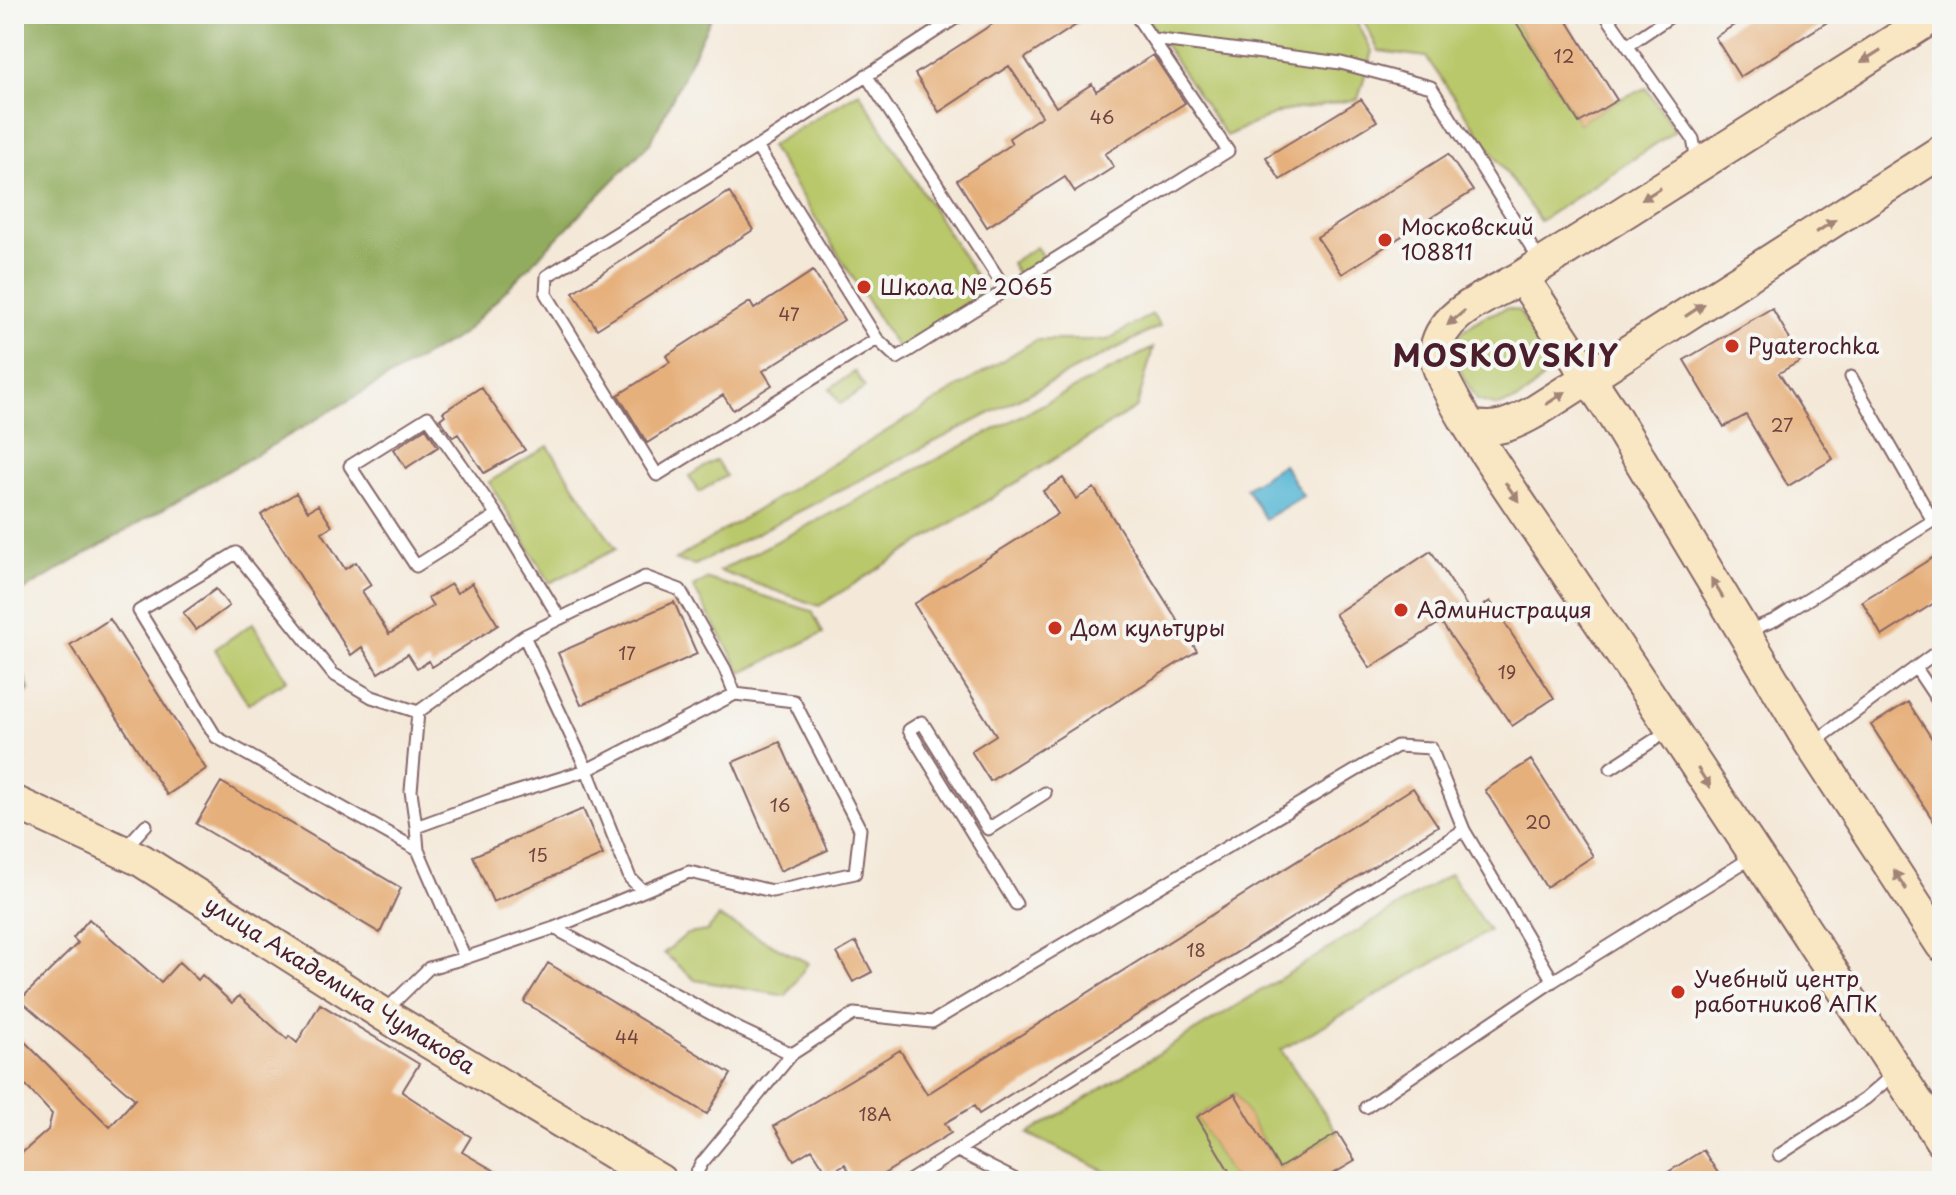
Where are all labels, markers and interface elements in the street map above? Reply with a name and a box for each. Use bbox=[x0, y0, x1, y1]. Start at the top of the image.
house number: 12 bbox=[1554, 42, 1574, 69]
one-way arrow bbox=[1860, 48, 1882, 62]
house number: 46 bbox=[1090, 103, 1114, 130]
one-way arrow bbox=[1640, 187, 1662, 201]
place label: Московский 108811 bbox=[1401, 209, 1534, 267]
one-way arrow bbox=[1815, 219, 1837, 234]
marker: Московский 108811 bbox=[1376, 231, 1394, 249]
place label: Школа № 2065 bbox=[880, 269, 1053, 302]
marker: Школа № 2065 bbox=[855, 278, 873, 296]
house number: 47 bbox=[778, 300, 800, 327]
one-way arrow bbox=[1684, 303, 1706, 317]
one-way arrow bbox=[1447, 309, 1467, 326]
place label: Pyaterochka bbox=[1748, 328, 1880, 361]
district label: MOSKOVSKIY bbox=[1392, 332, 1620, 377]
marker: Pyaterochka bbox=[1723, 337, 1741, 355]
one-way arrow bbox=[1545, 392, 1567, 406]
house number: 27 bbox=[1771, 411, 1793, 438]
one-way arrow bbox=[1504, 482, 1519, 503]
one-way arrow bbox=[1710, 577, 1724, 599]
place label: Администрация bbox=[1417, 592, 1592, 625]
marker: Администрация bbox=[1392, 601, 1410, 619]
place label: Дом культуры bbox=[1070, 610, 1225, 643]
marker: Дом культуры bbox=[1046, 619, 1064, 637]
house number: 17 bbox=[618, 639, 636, 666]
house number: 19 bbox=[1498, 658, 1516, 685]
one-way arrow bbox=[1697, 767, 1711, 789]
house number: 16 bbox=[770, 791, 790, 818]
house number: 20 bbox=[1525, 808, 1551, 835]
house number: 15 bbox=[528, 841, 548, 868]
one-way arrow bbox=[1892, 869, 1907, 890]
street label: улица Академика Чумакова bbox=[199, 887, 483, 1081]
house number: 18 bbox=[1186, 936, 1206, 963]
place label: Учебный центр работников АПК bbox=[1694, 961, 1877, 1019]
marker: Учебный центр работников АПК bbox=[1669, 983, 1687, 1001]
house number: 44 bbox=[615, 1023, 639, 1050]
house number: 18А bbox=[858, 1100, 892, 1127]

